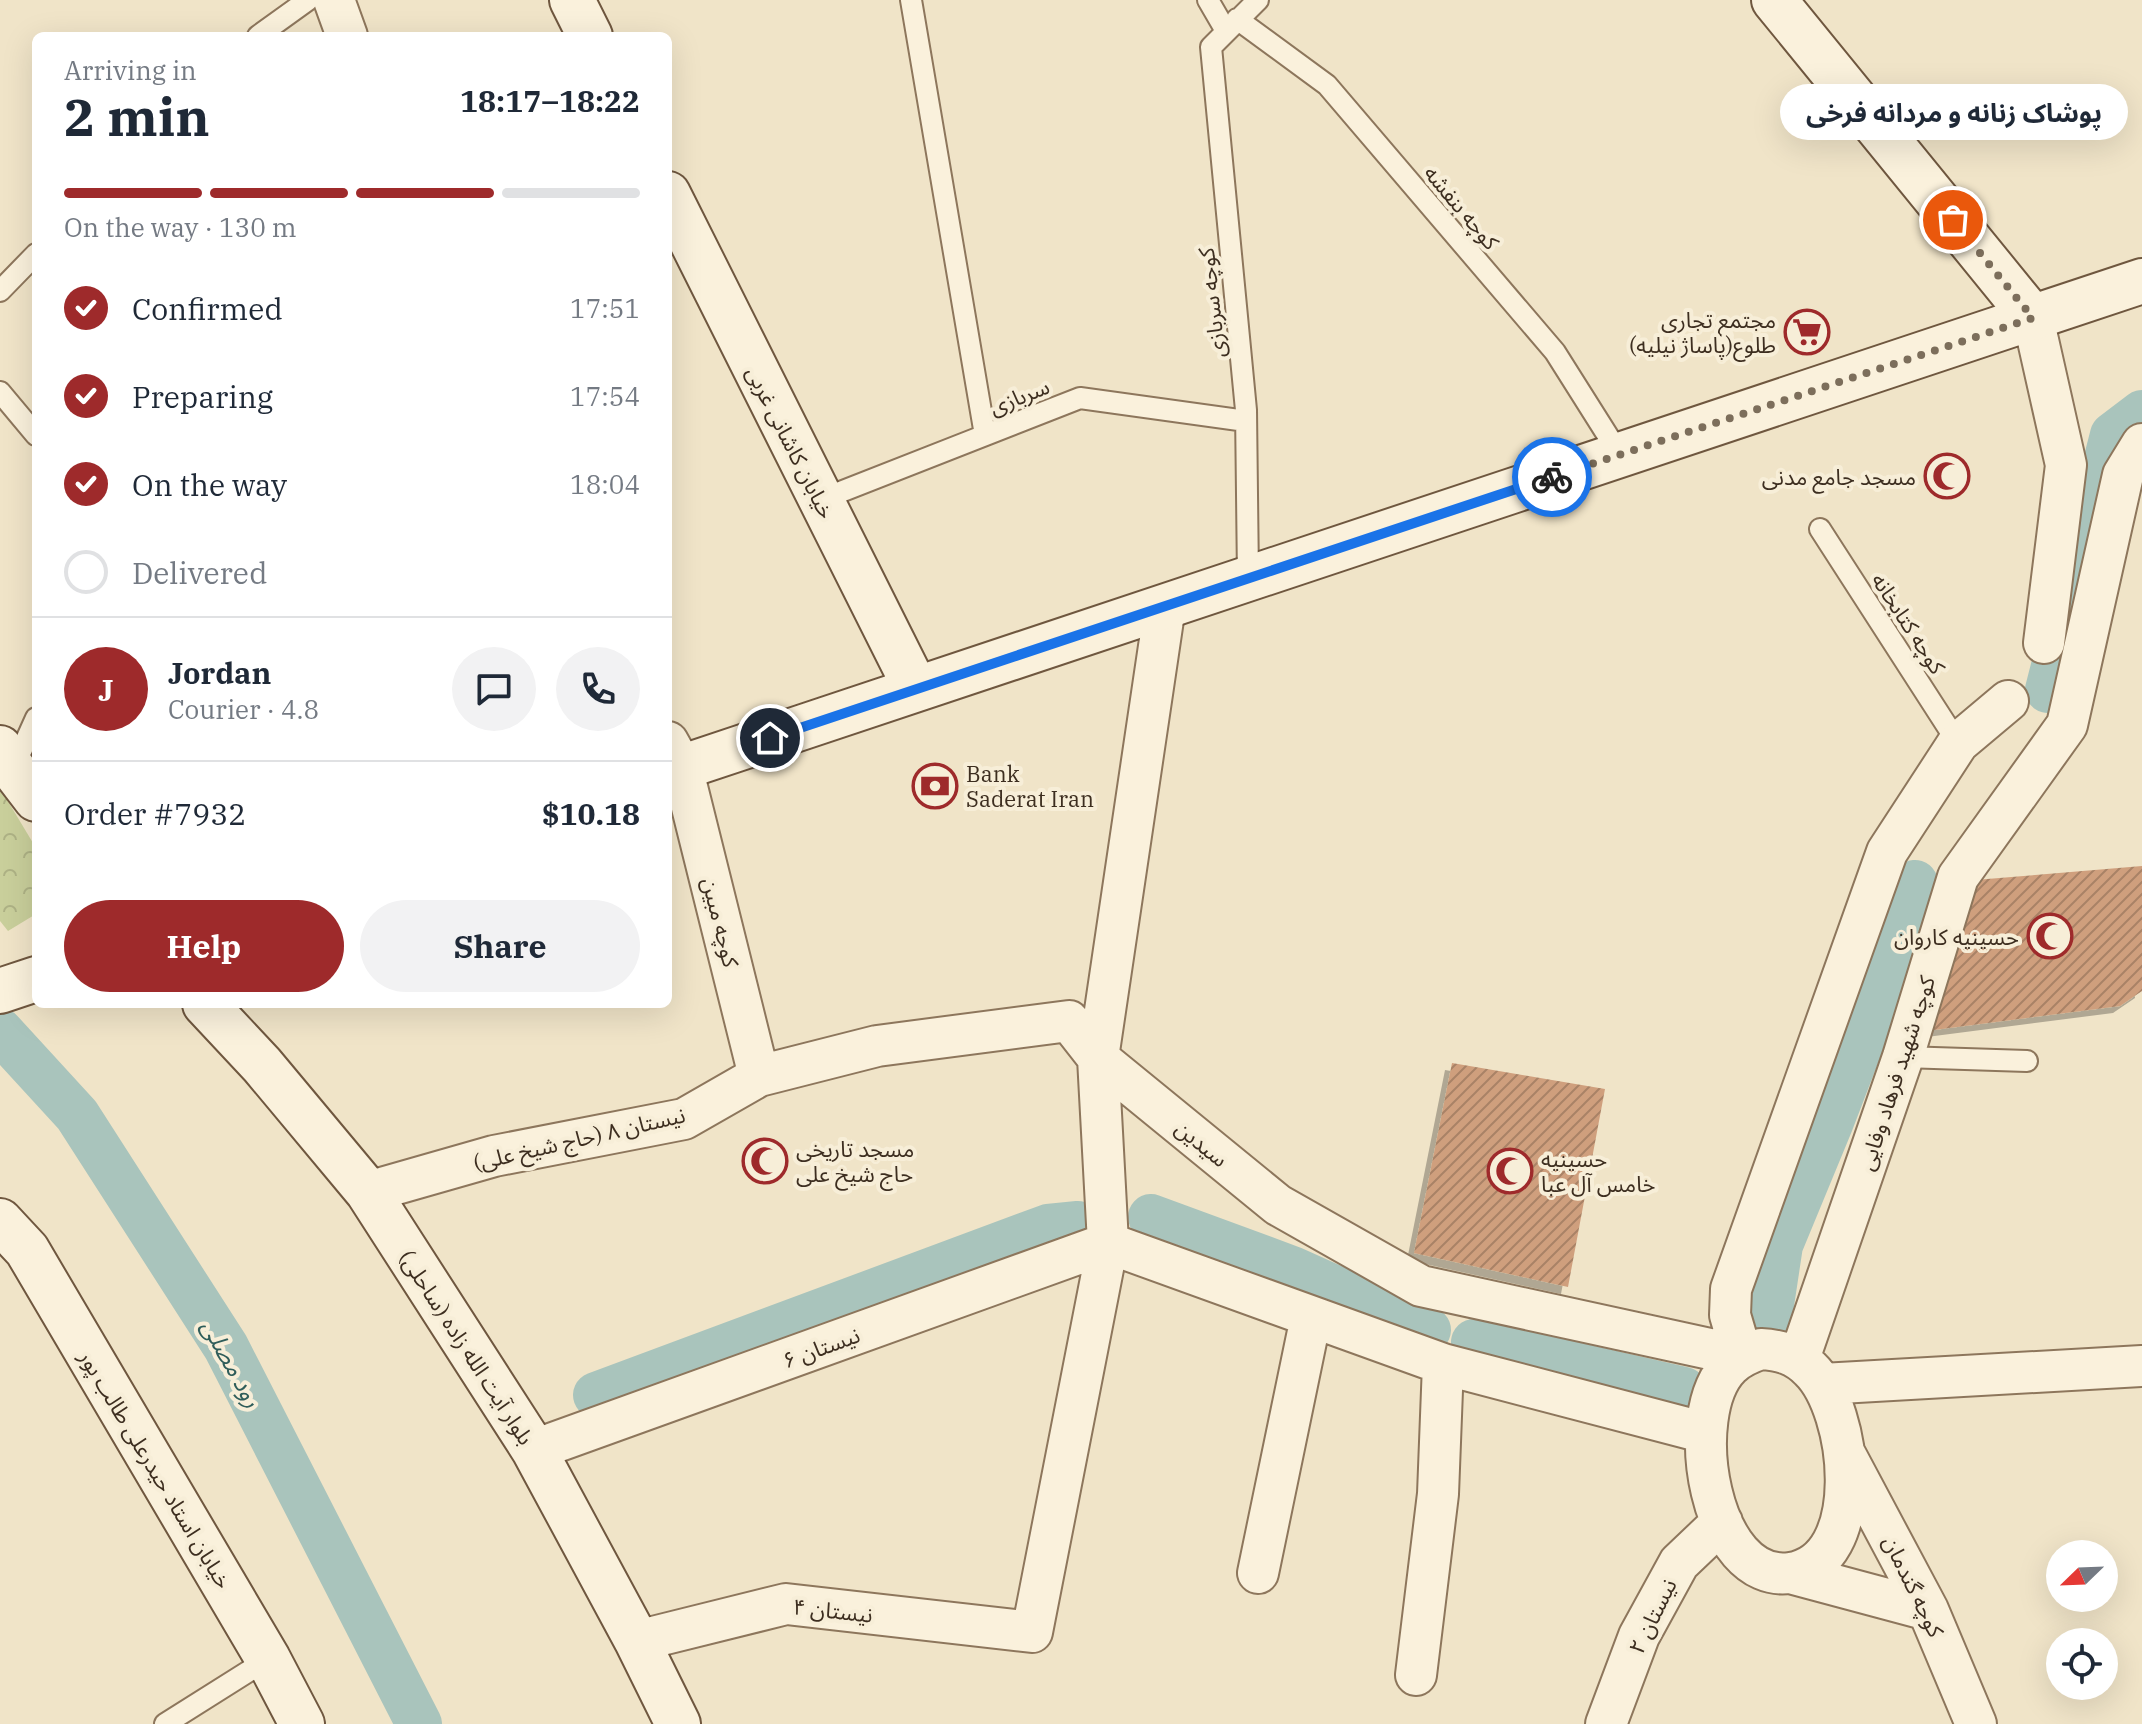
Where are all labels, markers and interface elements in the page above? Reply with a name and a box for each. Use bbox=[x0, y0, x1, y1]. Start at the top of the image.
text: Arriving in bbox=[64, 53, 197, 87]
text: 18:17–18:22 bbox=[460, 81, 640, 120]
text: 2 min bbox=[64, 83, 210, 150]
callout: پوشاک زنانه و مردانه فرخی bbox=[1779, 84, 2127, 140]
text: پوشاک زنانه و مردانه فرخی bbox=[1806, 95, 2102, 129]
street label: کوچه بنفشه bbox=[1417, 159, 1506, 257]
pin bbox=[1919, 186, 1987, 254]
icon: bag bbox=[1931, 198, 1975, 242]
text: On the way · 130 m bbox=[64, 210, 297, 244]
street label: کوچه سربازی bbox=[1191, 245, 1232, 360]
icon: check bbox=[64, 286, 108, 330]
text: Confirmed bbox=[132, 289, 283, 328]
text: 17:51 bbox=[570, 291, 640, 325]
place label: مجتمع تجاری طلوع(پاساژ نیلیه) bbox=[1629, 305, 1776, 362]
supermarket icon: مجتمع تجاری طلوع(پاساژ نیلیه) bbox=[1783, 308, 1831, 356]
street label: خیابان کاشانی غربی bbox=[740, 361, 842, 523]
street label: سربازی bbox=[985, 371, 1053, 421]
icon: check bbox=[64, 374, 108, 418]
text: Preparing bbox=[132, 377, 273, 416]
text: 17:54 bbox=[570, 379, 640, 413]
courier bbox=[1512, 437, 1592, 517]
mosque icon: مسجد جامع مدنی bbox=[1923, 452, 1971, 500]
icon: bike bbox=[1530, 455, 1574, 499]
icon: check bbox=[64, 462, 108, 506]
place label: مسجد جامع مدنی bbox=[1762, 462, 1916, 494]
text: On the way bbox=[132, 465, 287, 504]
text: 18:04 bbox=[570, 467, 640, 501]
text: Delivered bbox=[132, 553, 267, 592]
street label: کوچه کتابخانه bbox=[1865, 567, 1953, 680]
button: chat bbox=[452, 647, 536, 731]
button: phone bbox=[556, 647, 640, 731]
text: Jordan bbox=[168, 653, 271, 692]
text: J bbox=[98, 670, 114, 709]
text: Courier · 4.8 bbox=[168, 692, 319, 726]
pin bbox=[736, 704, 804, 772]
icon: home bbox=[748, 716, 792, 760]
place label: Bank Saderat Iran bbox=[966, 759, 1094, 813]
bank icon: Bank Saderat Iran bbox=[911, 762, 959, 810]
text: Order #7932 bbox=[64, 794, 246, 833]
text: $10.18 bbox=[542, 794, 640, 833]
street label: کوچه مبین bbox=[695, 874, 746, 971]
button: Help bbox=[64, 900, 344, 992]
button: Share bbox=[360, 900, 640, 992]
mosque icon: حسینیه کاروان bbox=[2026, 912, 2074, 960]
place label: حسینیه کاروان bbox=[1894, 922, 2019, 951]
street label: کوچه شهید فرهاد وفایی bbox=[1851, 971, 1942, 1174]
street label: نیستان ۸ (حاج شیخ علی) bbox=[470, 1099, 689, 1179]
street label: سیدین bbox=[1170, 1113, 1234, 1173]
place label: مسجد تاریخی حاج شیخ علی bbox=[796, 1134, 914, 1191]
mosque icon: مسجد تاریخی حاج شیخ علی bbox=[741, 1137, 789, 1185]
place label: حسینیه خامس آل عبا bbox=[1541, 1144, 1656, 1198]
mosque icon: حسینیه خامس آل عبا bbox=[1486, 1147, 1534, 1195]
street label: بلوار آیت الله زاده (ساحلی) bbox=[393, 1244, 541, 1450]
water label: رود مصلی bbox=[195, 1313, 269, 1413]
street label: نیستان ۶ bbox=[778, 1320, 864, 1374]
street label: خیابان استاد حیدرعلی طالب پور bbox=[72, 1344, 239, 1594]
street label: کوچه گندمان bbox=[1876, 1530, 1951, 1643]
north arrow bbox=[2046, 1540, 2118, 1612]
map controls bbox=[2046, 1540, 2118, 1700]
street label: نیستان ۲ bbox=[1621, 1574, 1683, 1658]
street label: نیستان ۴ bbox=[792, 1591, 874, 1629]
button: locate bbox=[2046, 1628, 2118, 1700]

